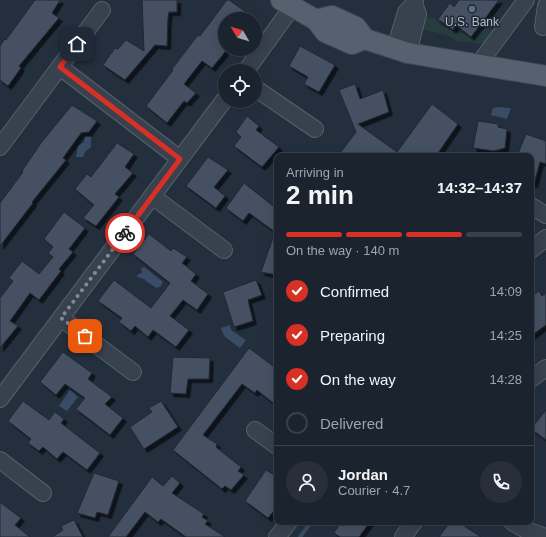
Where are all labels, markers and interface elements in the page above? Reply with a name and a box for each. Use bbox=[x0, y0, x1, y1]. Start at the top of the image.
marker: U.S. Bank bbox=[467, 4, 477, 14]
north arrow bbox=[218, 12, 262, 56]
map controls bbox=[218, 12, 262, 108]
place label: U.S. Bank bbox=[445, 15, 500, 29]
pin bbox=[60, 27, 94, 61]
icon: home bbox=[66, 33, 88, 55]
button: locate bbox=[218, 64, 262, 108]
text: Arriving in bbox=[286, 165, 344, 180]
text: 14:32–14:37 bbox=[437, 179, 522, 196]
text: 2 min bbox=[286, 180, 354, 210]
courier bbox=[105, 213, 145, 253]
icon: bike bbox=[114, 222, 136, 244]
text: On the way · 140 m bbox=[286, 243, 399, 258]
icon: check bbox=[286, 280, 308, 302]
text: Confirmed bbox=[320, 283, 389, 300]
text: 14:09 bbox=[489, 284, 522, 299]
pin bbox=[68, 319, 102, 353]
icon: check bbox=[286, 324, 308, 346]
icon: bag bbox=[74, 325, 96, 347]
text: Preparing bbox=[320, 327, 385, 344]
text: 14:25 bbox=[489, 328, 522, 343]
icon: check bbox=[286, 368, 308, 390]
text: On the way bbox=[320, 371, 396, 388]
text: 14:28 bbox=[489, 372, 522, 387]
text: Delivered bbox=[320, 415, 383, 432]
button: person bbox=[286, 461, 328, 503]
button: phone bbox=[480, 461, 522, 503]
text: Jordan bbox=[338, 466, 388, 483]
text: Courier · 4.7 bbox=[338, 483, 410, 498]

